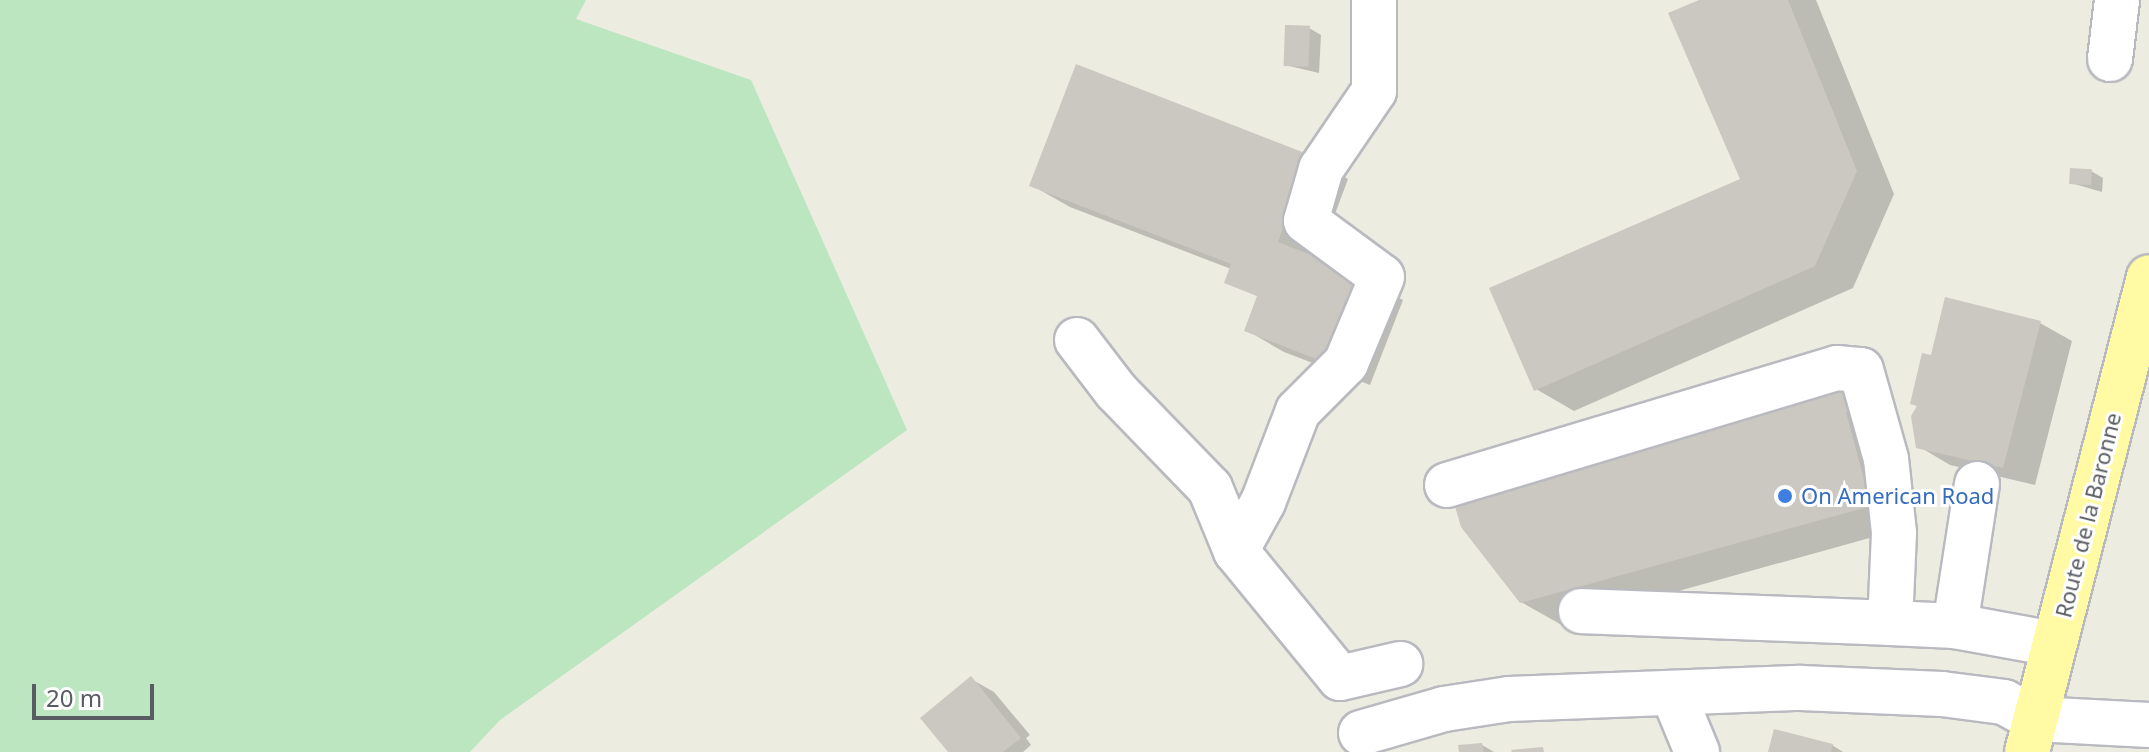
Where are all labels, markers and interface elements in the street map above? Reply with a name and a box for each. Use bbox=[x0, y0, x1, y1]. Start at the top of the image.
street label: Route de la Baronne bbox=[2050, 410, 2126, 620]
place label: On American Road bbox=[1801, 483, 1994, 509]
marker: On American Road bbox=[1776, 487, 1794, 505]
scale bar bbox=[36, 668, 158, 718]
text: 20 m bbox=[46, 681, 102, 714]

